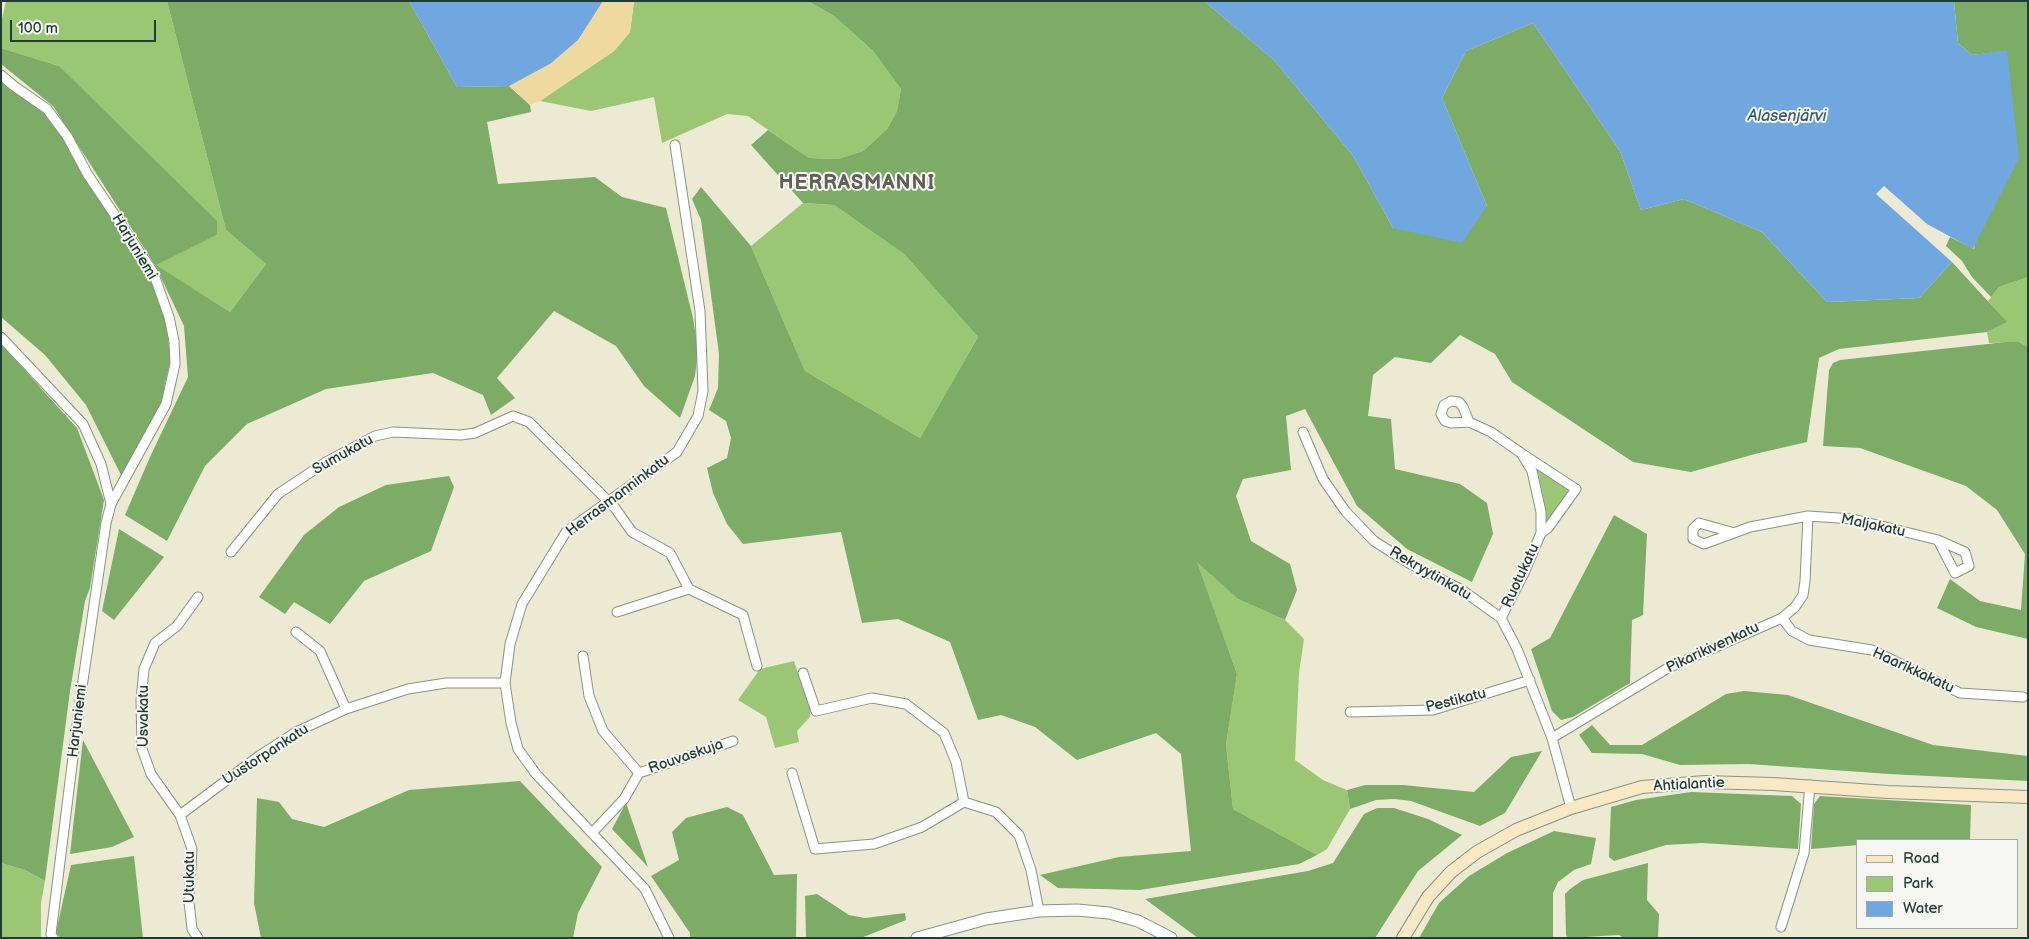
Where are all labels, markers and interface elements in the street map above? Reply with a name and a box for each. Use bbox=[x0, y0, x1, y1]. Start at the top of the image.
scale bar bbox=[12, 10, 159, 42]
text: 100 m bbox=[18, 19, 58, 38]
water label: Alasenjärvi bbox=[1748, 107, 1826, 127]
district label: HERRASMANNI bbox=[777, 172, 937, 196]
street label: Harjuniemi bbox=[107, 211, 161, 283]
street label: Sumukatu bbox=[310, 431, 376, 479]
street label: Herrasmanninkatu bbox=[563, 451, 673, 541]
street label: Maljakatu bbox=[1839, 510, 1907, 542]
street label: Ruotukatu bbox=[1498, 541, 1544, 611]
street label: Rekryytinkatu bbox=[1386, 543, 1474, 605]
street label: Pikarikivenkatu bbox=[1664, 619, 1762, 677]
street label: Haarikkakatu bbox=[1869, 644, 1957, 698]
street label: Harjuniemi bbox=[65, 683, 91, 759]
street label: Usvakatu bbox=[135, 685, 153, 747]
street label: Pestikatu bbox=[1424, 685, 1488, 717]
street label: Uustorpankatu bbox=[220, 721, 312, 789]
street label: Rouvaskuja bbox=[646, 736, 726, 778]
street label: Ahtialantie bbox=[1653, 774, 1725, 796]
legend bbox=[1856, 839, 2019, 929]
text: Road bbox=[1903, 849, 1939, 868]
street label: Utukatu bbox=[181, 851, 199, 903]
text: Park bbox=[1903, 874, 1933, 893]
text: Water bbox=[1903, 899, 1943, 918]

